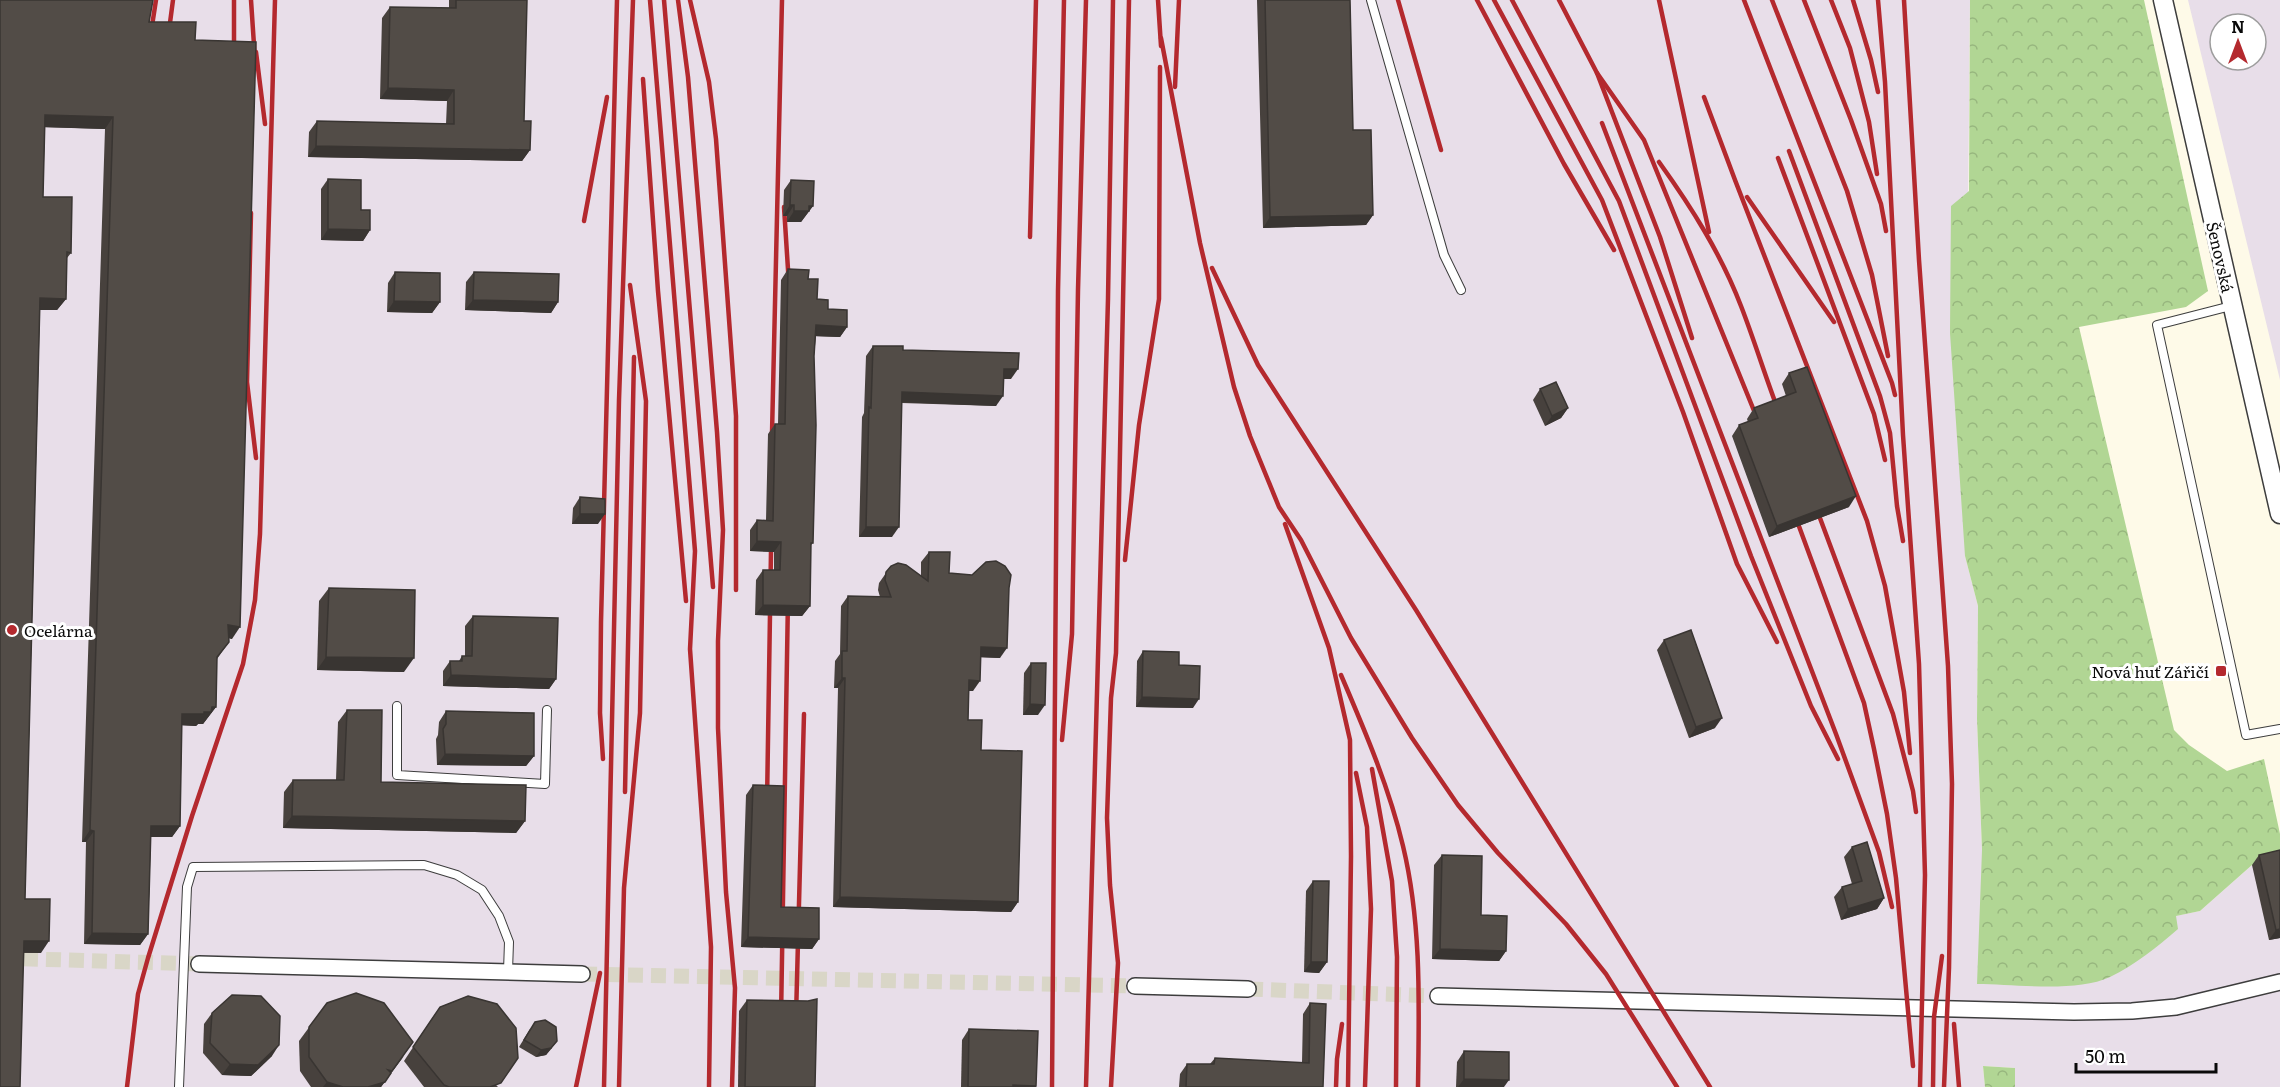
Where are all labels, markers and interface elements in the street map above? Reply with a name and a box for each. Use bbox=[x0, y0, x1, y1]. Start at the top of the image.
north arrow bbox=[2208, 12, 2268, 72]
text: N bbox=[2231, 14, 2245, 38]
street label: Šenovská bbox=[2201, 219, 2241, 295]
place label: Ocelárna bbox=[24, 618, 93, 642]
marker: Ocelárna bbox=[5, 623, 19, 637]
place label: Nová huť Zářičí bbox=[2092, 659, 2209, 683]
marker: Nová huť Zářičí bbox=[2214, 664, 2228, 678]
scale bar bbox=[2076, 1036, 2216, 1074]
text: 50 m bbox=[2085, 1042, 2126, 1069]

